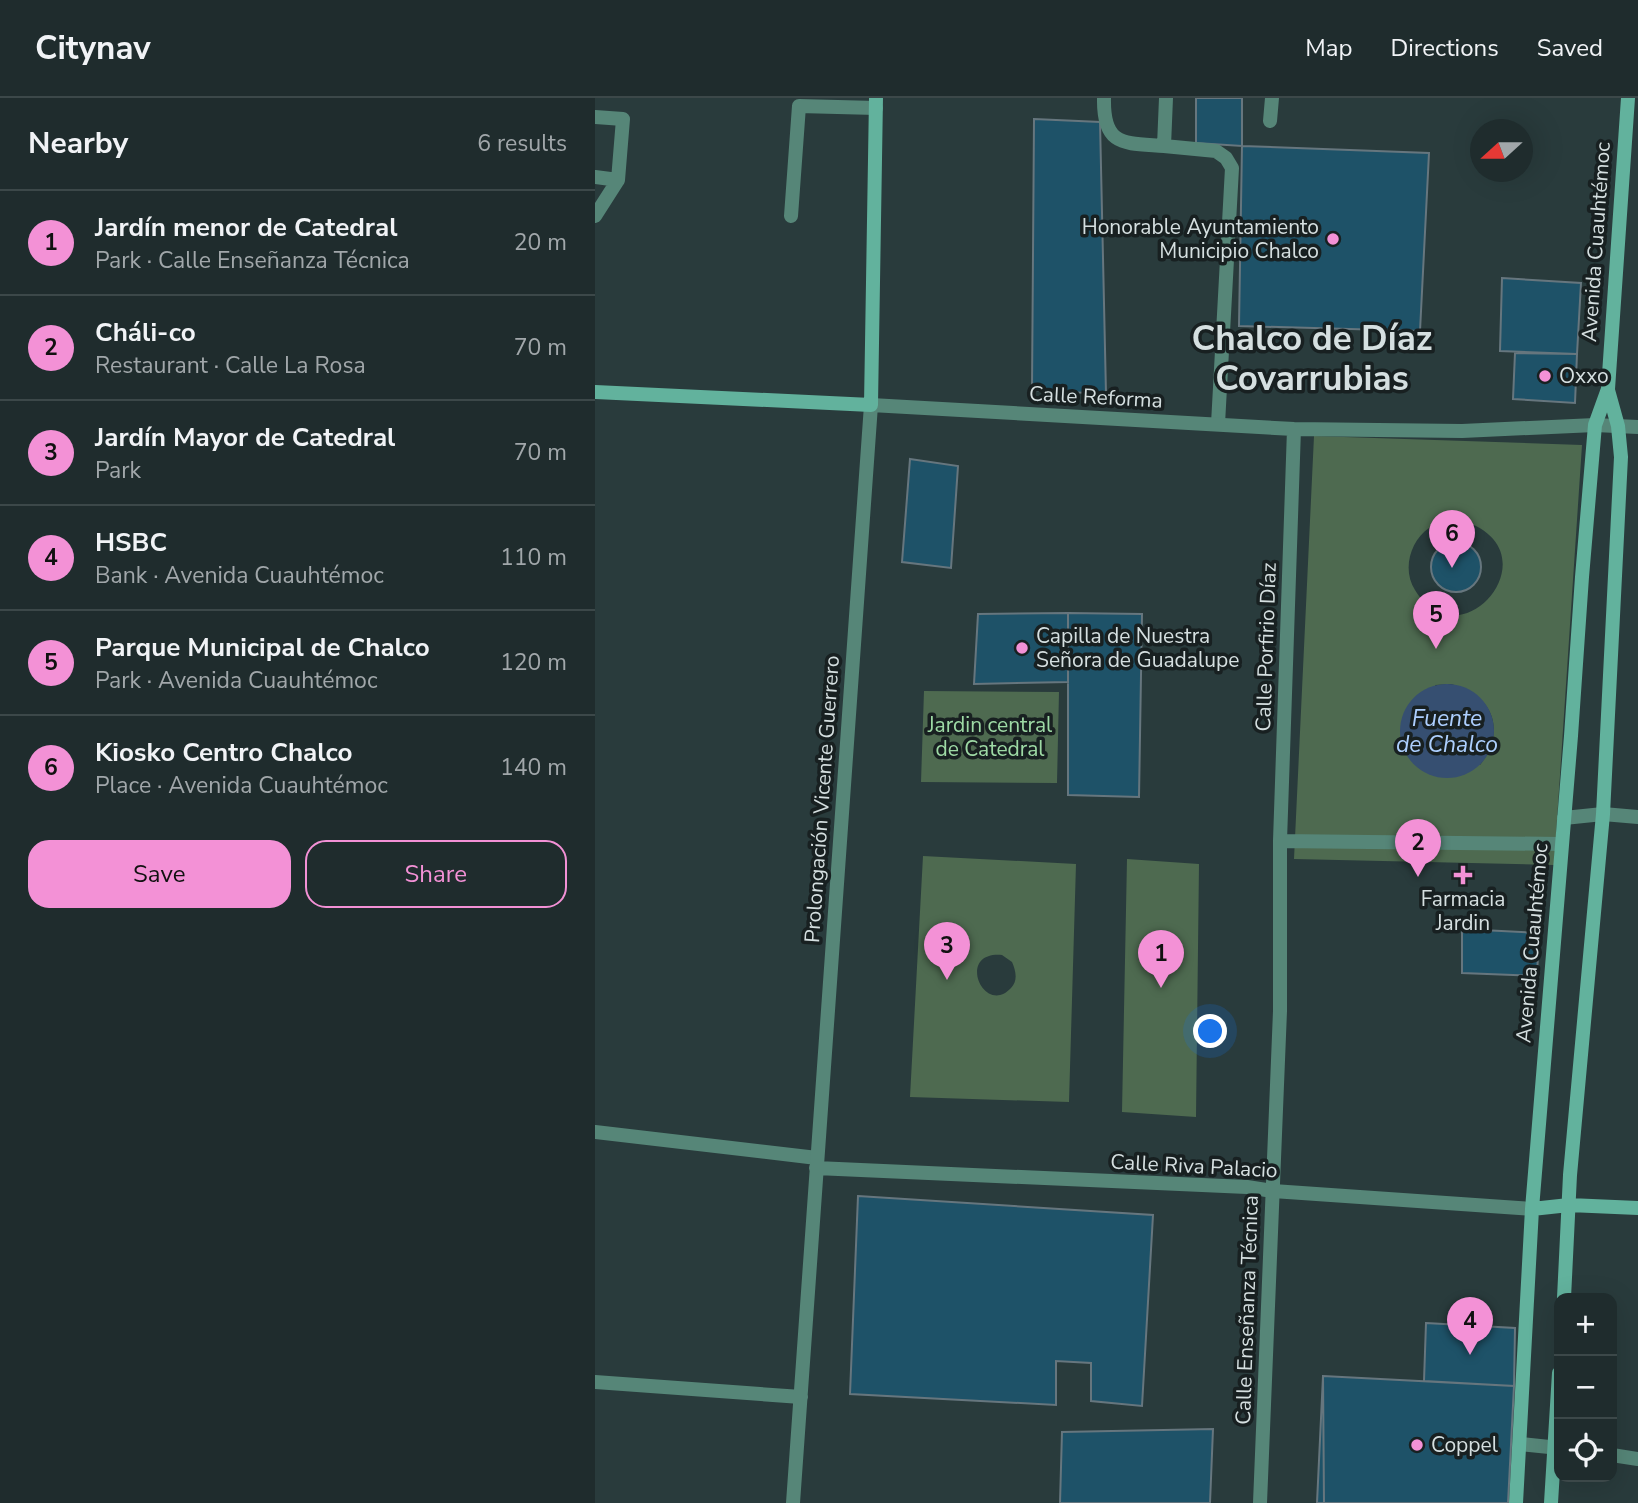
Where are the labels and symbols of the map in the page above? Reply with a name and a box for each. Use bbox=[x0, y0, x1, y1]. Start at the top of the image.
north arrow bbox=[1470, 119, 1533, 182]
street label: Avenida Cuauhtémoc bbox=[1575, 141, 1617, 343]
place label: Honorable Ayuntamiento Municipio Chalco bbox=[1082, 213, 1319, 265]
marker: Honorable Ayuntamiento Municipio Chalco bbox=[1325, 231, 1341, 247]
district label: Chalco de Díaz Covarrubias bbox=[1192, 315, 1432, 402]
place label: Oxxo bbox=[1559, 362, 1609, 390]
marker: Oxxo bbox=[1537, 368, 1553, 384]
street label: Calle Reforma bbox=[1028, 380, 1164, 414]
pin: 6 bbox=[1429, 510, 1475, 568]
street label: Calle Porfirio Díaz bbox=[1249, 562, 1283, 732]
pin: 5 bbox=[1413, 591, 1459, 649]
place label: Capilla de Nuestra Señora de Guadalupe bbox=[1036, 622, 1239, 674]
marker: Capilla de Nuestra Señora de Guadalupe bbox=[1014, 640, 1030, 656]
street label: Prolongación Vicente Guerrero bbox=[798, 654, 846, 944]
water label: Fuente de Chalco bbox=[1396, 703, 1498, 760]
park label: Jardin central de Catedral bbox=[927, 711, 1053, 763]
pin: 2 bbox=[1395, 819, 1441, 877]
street label: Avenida Cuauhtémoc bbox=[1509, 842, 1555, 1044]
marker: Farmacia Jardin bbox=[1455, 867, 1471, 883]
place label: Farmacia Jardin bbox=[1421, 885, 1505, 937]
pin: 3 bbox=[924, 922, 970, 980]
pin: 1 bbox=[1138, 930, 1184, 988]
your location bbox=[1193, 1014, 1227, 1048]
street label: Calle Riva Palacio bbox=[1110, 1148, 1278, 1184]
street label: Calle Enseñanza Técnica bbox=[1229, 1195, 1265, 1425]
pin: 4 bbox=[1447, 1297, 1493, 1355]
place label: Coppel bbox=[1431, 1431, 1499, 1459]
marker: Coppel bbox=[1409, 1437, 1425, 1453]

